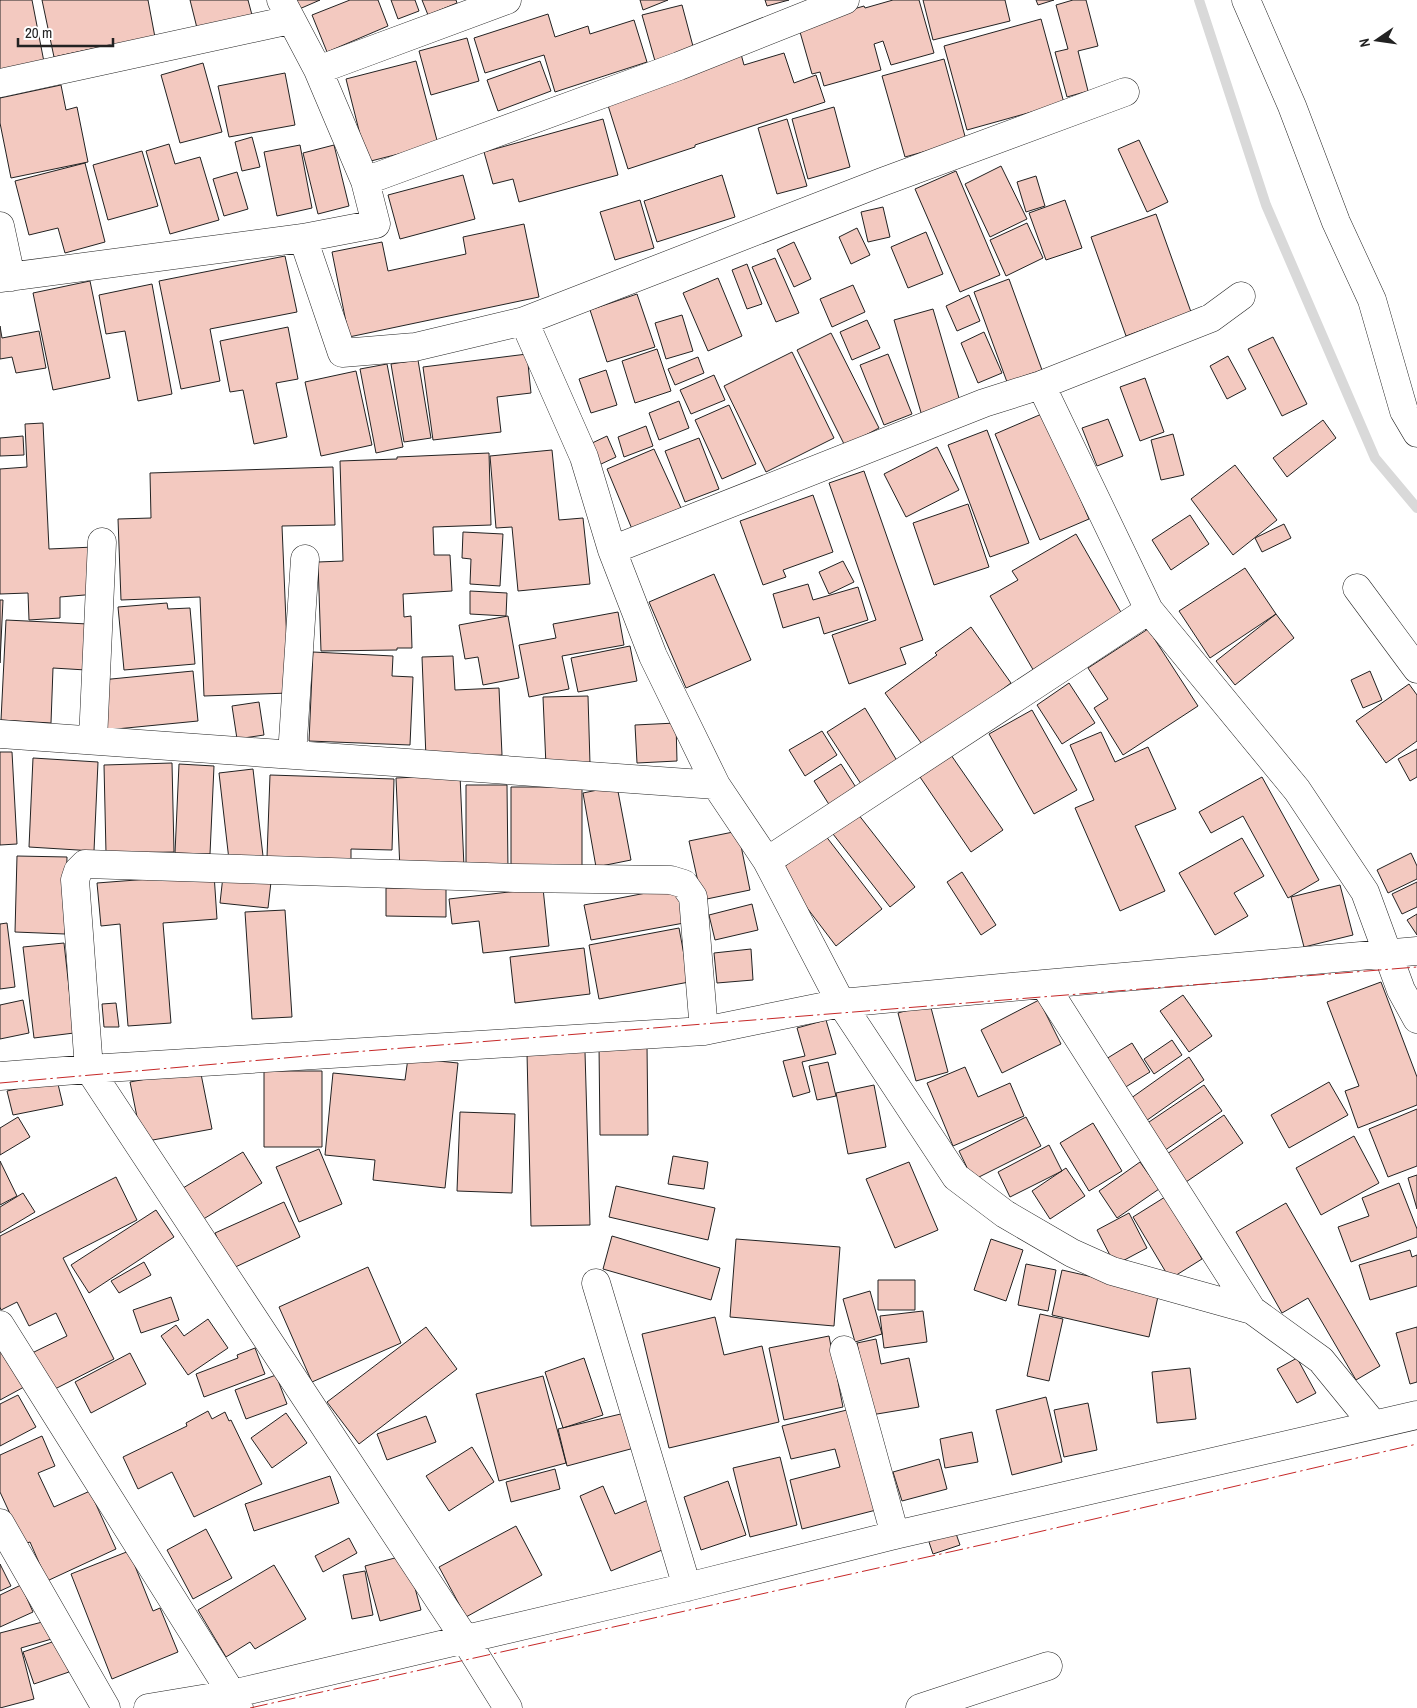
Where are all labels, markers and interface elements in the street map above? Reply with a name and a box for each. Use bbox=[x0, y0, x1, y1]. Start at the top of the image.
scale bar bbox=[18, 15, 112, 47]
north arrow bbox=[1352, 15, 1402, 65]
text: 20 m bbox=[25, 22, 52, 43]
text: N bbox=[1355, 37, 1374, 49]

